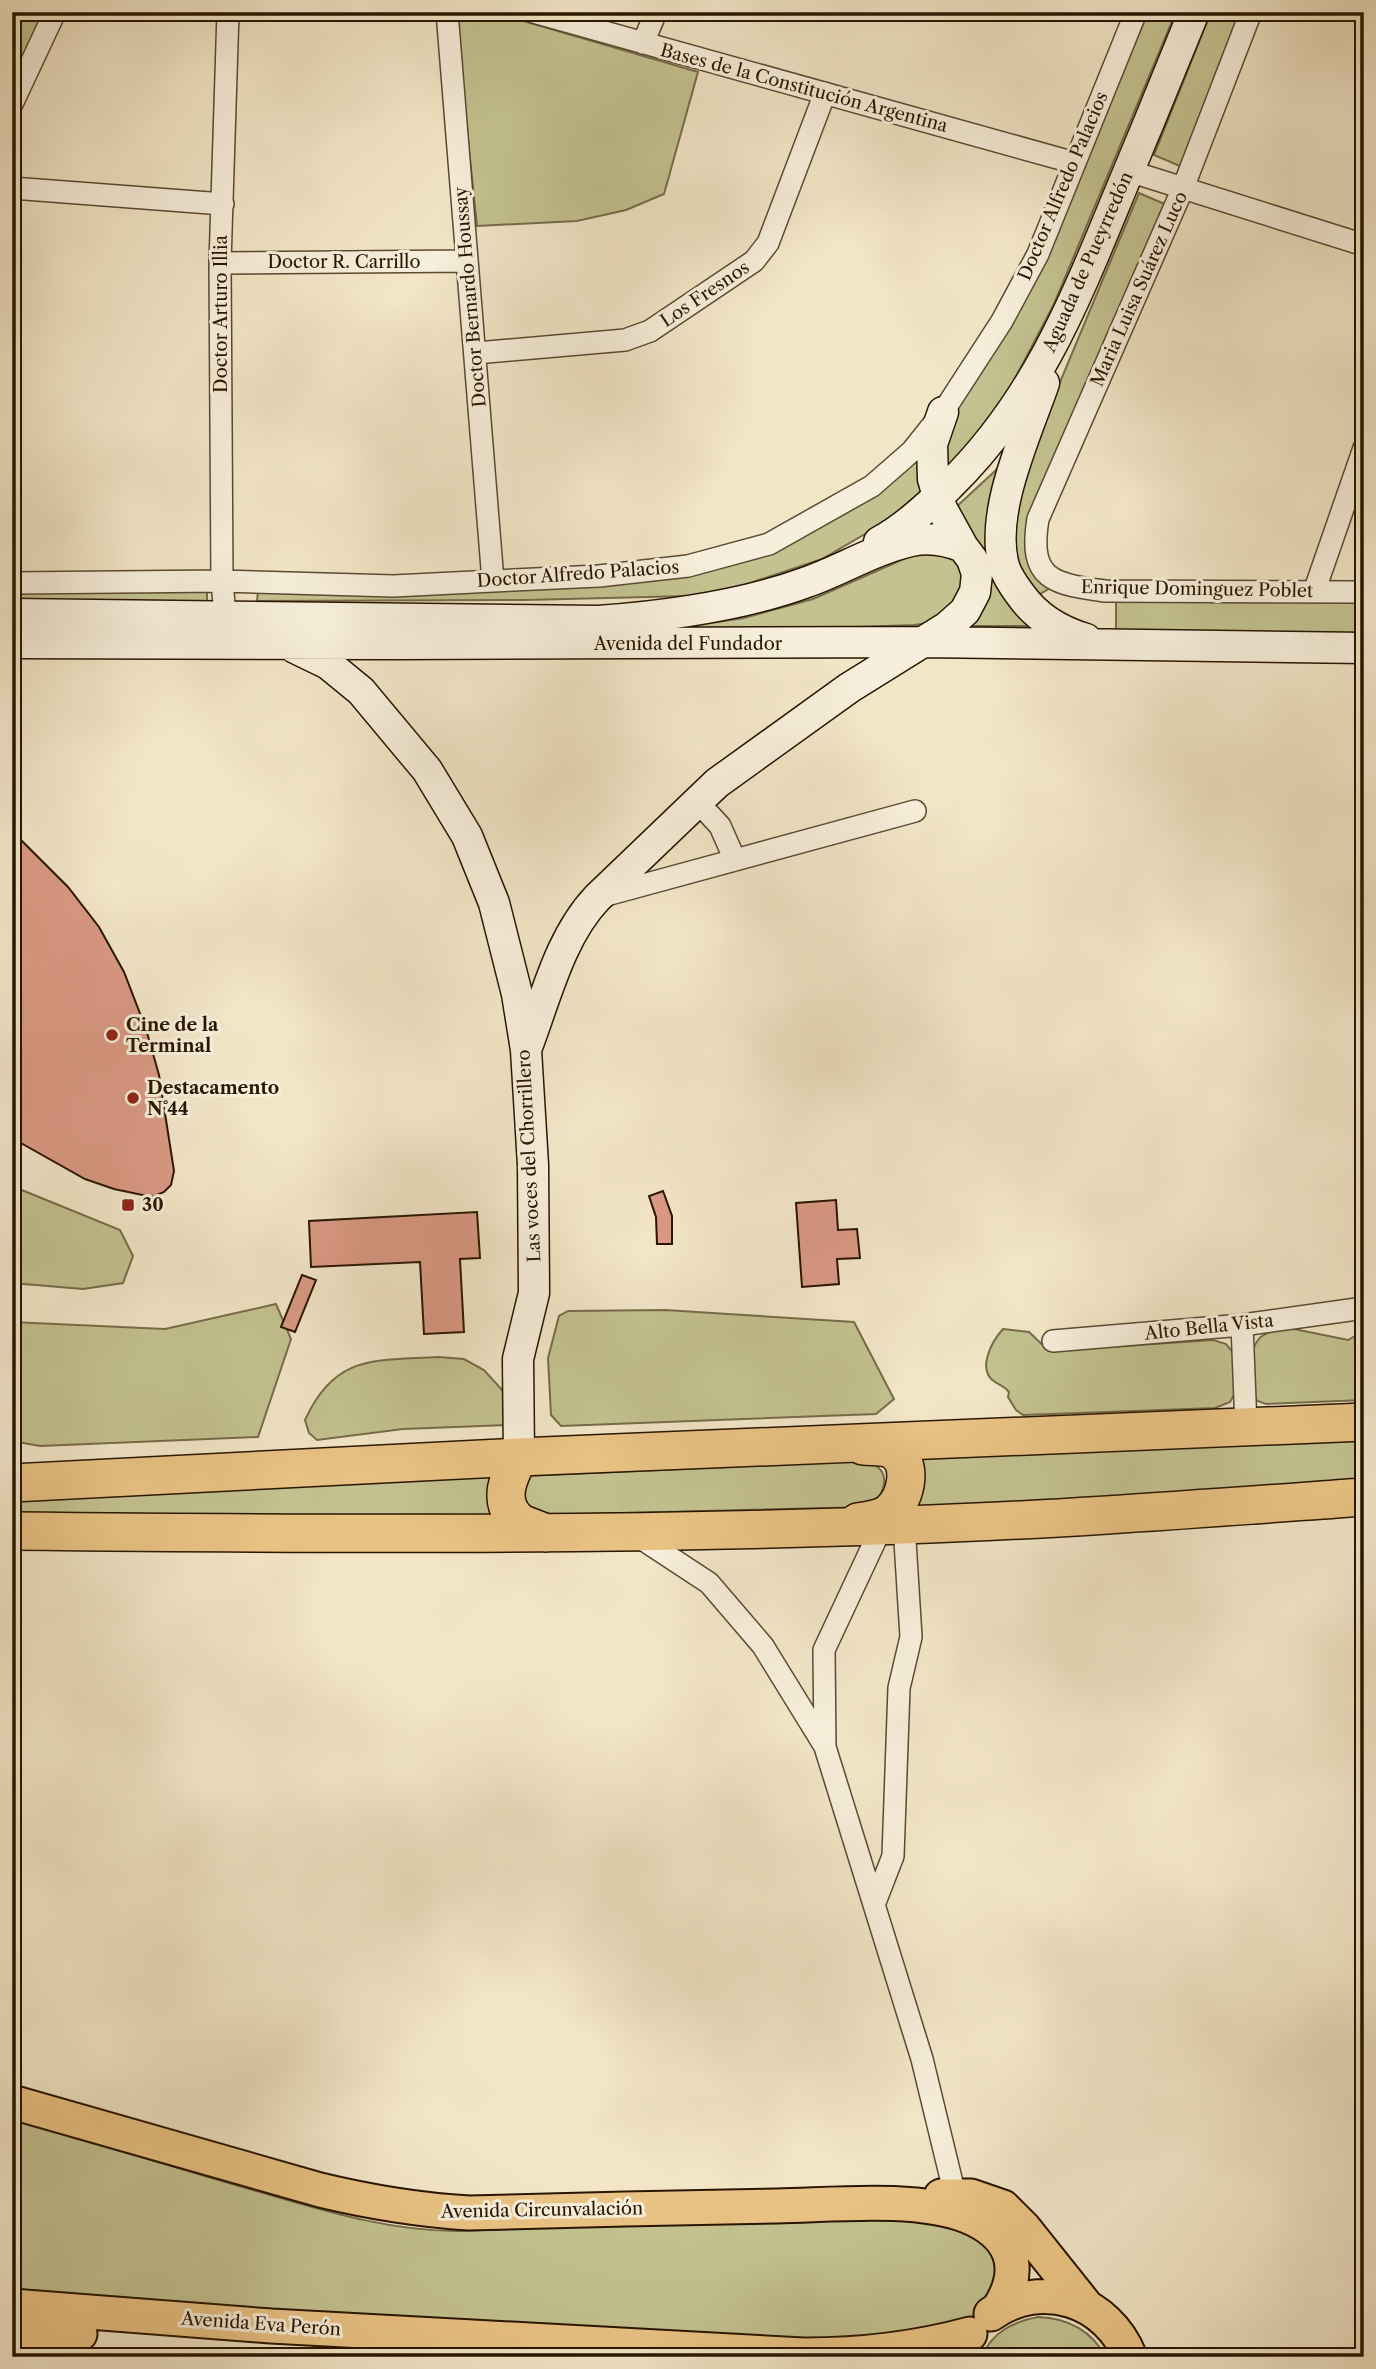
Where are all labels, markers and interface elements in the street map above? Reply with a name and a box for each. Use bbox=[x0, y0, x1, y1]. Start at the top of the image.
street label: Bases de la Constitución Argentina bbox=[658, 39, 951, 137]
street label: Doctor Alfredo Palacios bbox=[1013, 88, 1113, 284]
street label: Aguada de Pueyrredón bbox=[1038, 168, 1138, 357]
street label: Doctor Bernardo Houssay bbox=[449, 185, 491, 408]
street label: Maria Luisa Suárez Luco bbox=[1086, 188, 1192, 390]
street label: Doctor Arturo Illia bbox=[210, 235, 232, 393]
street label: Doctor R. Carrillo bbox=[267, 251, 421, 273]
street label: Los Fresnos bbox=[656, 256, 754, 332]
street label: Doctor Alfredo Palacios bbox=[476, 556, 680, 592]
street label: Enrique Dominguez Poblet bbox=[1081, 576, 1314, 602]
street label: Avenida del Fundador bbox=[593, 633, 783, 655]
place label: Cine de la Terminal bbox=[126, 1014, 219, 1057]
marker: Cine de la Terminal bbox=[104, 1027, 120, 1043]
street label: Las voces del Chorrillero bbox=[512, 1049, 546, 1263]
place label: Destacamento N°44 bbox=[147, 1077, 279, 1120]
marker: Destacamento N°44 bbox=[125, 1090, 141, 1106]
place label: 30 bbox=[142, 1194, 164, 1216]
marker: 30 bbox=[120, 1197, 136, 1213]
street label: Alto Bella Vista bbox=[1142, 1309, 1275, 1345]
street label: Avenida Circunvalación bbox=[440, 2197, 643, 2223]
street label: Avenida Eva Perón bbox=[179, 2307, 342, 2341]

